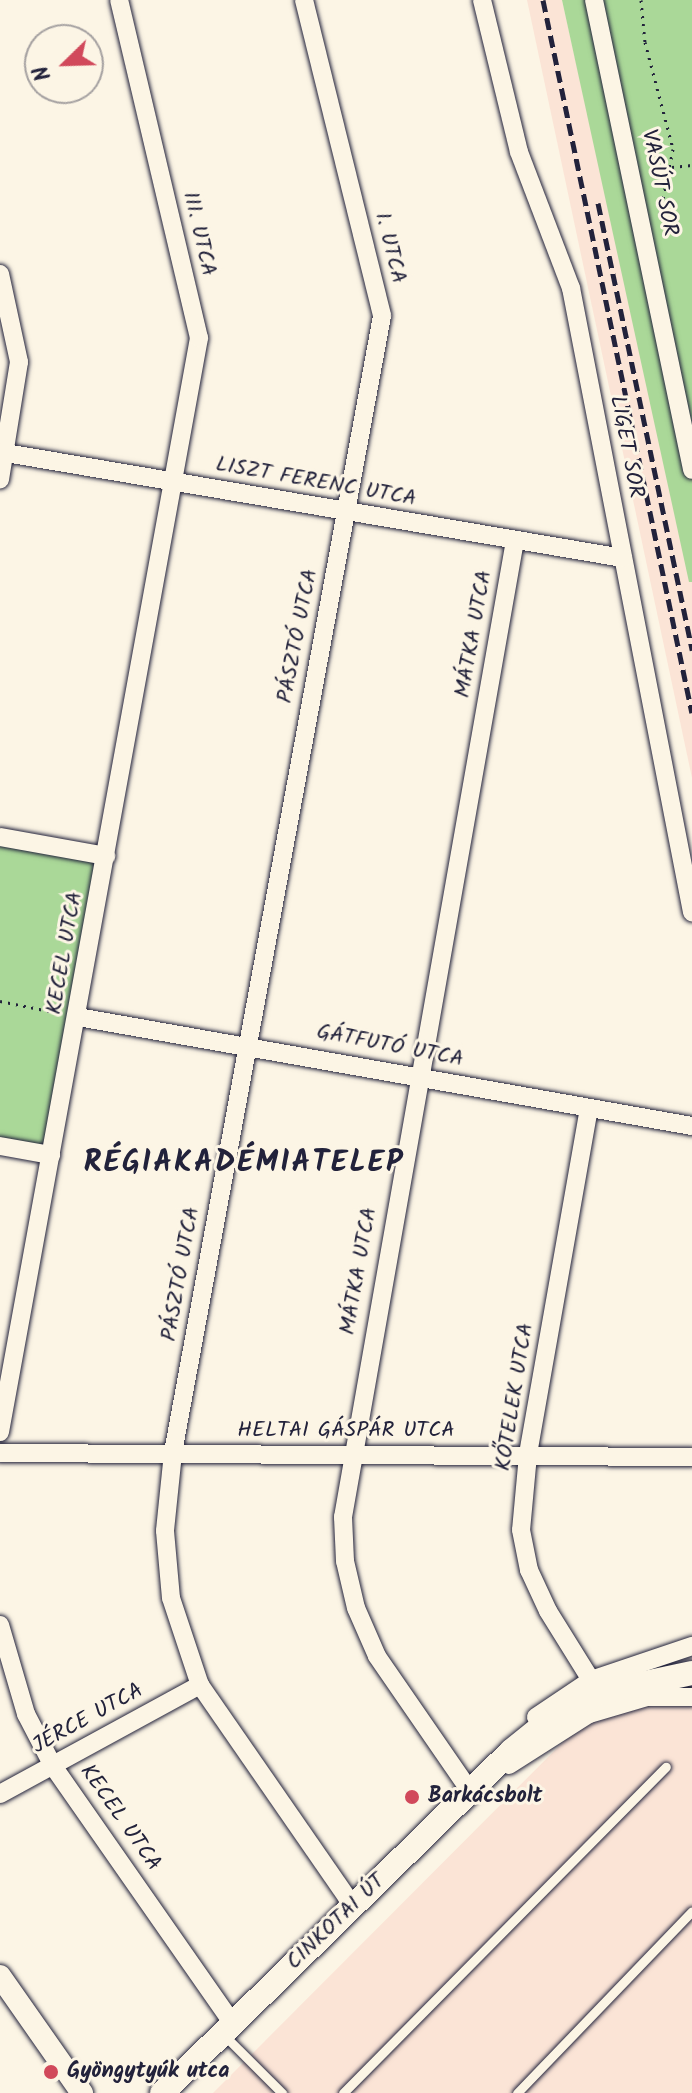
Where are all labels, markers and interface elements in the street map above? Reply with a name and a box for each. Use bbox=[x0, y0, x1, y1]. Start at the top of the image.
north arrow bbox=[24, 24, 104, 104]
text: N bbox=[24, 60, 62, 86]
street label: VASÚT SOR bbox=[635, 127, 683, 239]
street label: III. UTCA bbox=[176, 189, 222, 279]
street label: I. UTCA bbox=[368, 210, 412, 286]
street label: LIGET SOR bbox=[603, 394, 649, 500]
street label: LISZT FERENC UTCA bbox=[214, 451, 418, 513]
street label: PÁSZTÓ UTCA bbox=[272, 567, 324, 705]
street label: MÁTKA UTCA bbox=[450, 568, 498, 700]
street label: KECEL UTCA bbox=[41, 890, 89, 1016]
street label: GÁTFUTÓ UTCA bbox=[314, 1019, 466, 1073]
district label: RÉGIAKADÉMIATELEP bbox=[83, 1145, 405, 1181]
street label: PÁSZTÓ UTCA bbox=[156, 1205, 206, 1343]
street label: MÁTKA UTCA bbox=[335, 1205, 383, 1337]
street label: KŐTELEK UTCA bbox=[490, 1321, 540, 1473]
street label: HELTAI GÁSPÁR UTCA bbox=[237, 1418, 455, 1444]
street label: JÉRCE UTCA bbox=[28, 1678, 148, 1760]
street label: KECEL UTCA bbox=[74, 1760, 166, 1876]
place label: Barkácsbolt bbox=[428, 1784, 542, 1810]
marker: Barkácsbolt bbox=[403, 1788, 421, 1806]
street label: CINKOTAI ÚT bbox=[281, 1868, 391, 1976]
place label: Gyöngytyúk utca bbox=[67, 2059, 230, 2085]
marker: Gyöngytyúk utca bbox=[42, 2063, 60, 2081]

